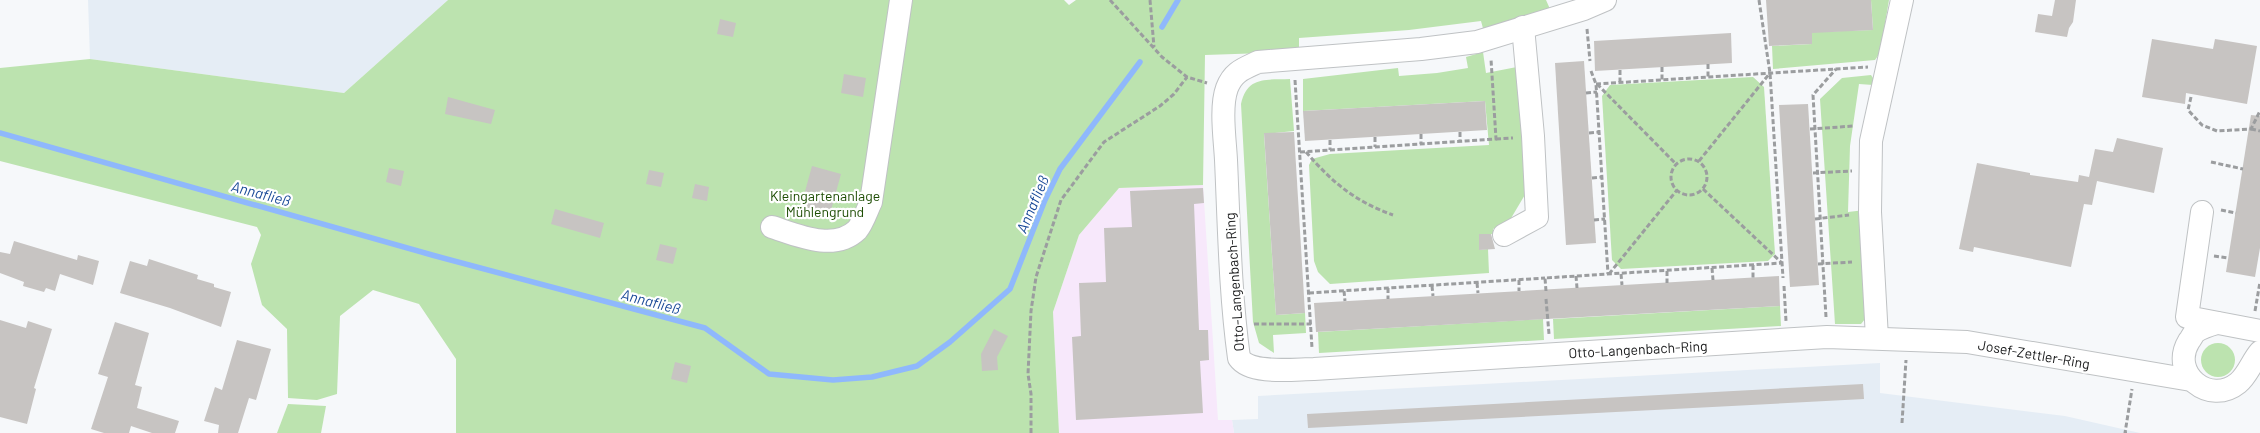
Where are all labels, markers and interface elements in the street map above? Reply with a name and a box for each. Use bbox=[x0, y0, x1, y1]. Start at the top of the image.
water label: Annafließ bbox=[1012, 173, 1052, 235]
water label: Annafließ bbox=[229, 176, 293, 210]
park label: Kleingartenanlage Mühlengrund bbox=[770, 187, 880, 220]
street label: Otto-Langenbach-Ring bbox=[1221, 212, 1247, 352]
water label: Annafließ bbox=[619, 284, 683, 318]
street label: Josef-Zettler-Ring bbox=[1977, 336, 2091, 372]
street label: Otto-Langenbach-Ring bbox=[1568, 337, 1708, 361]

